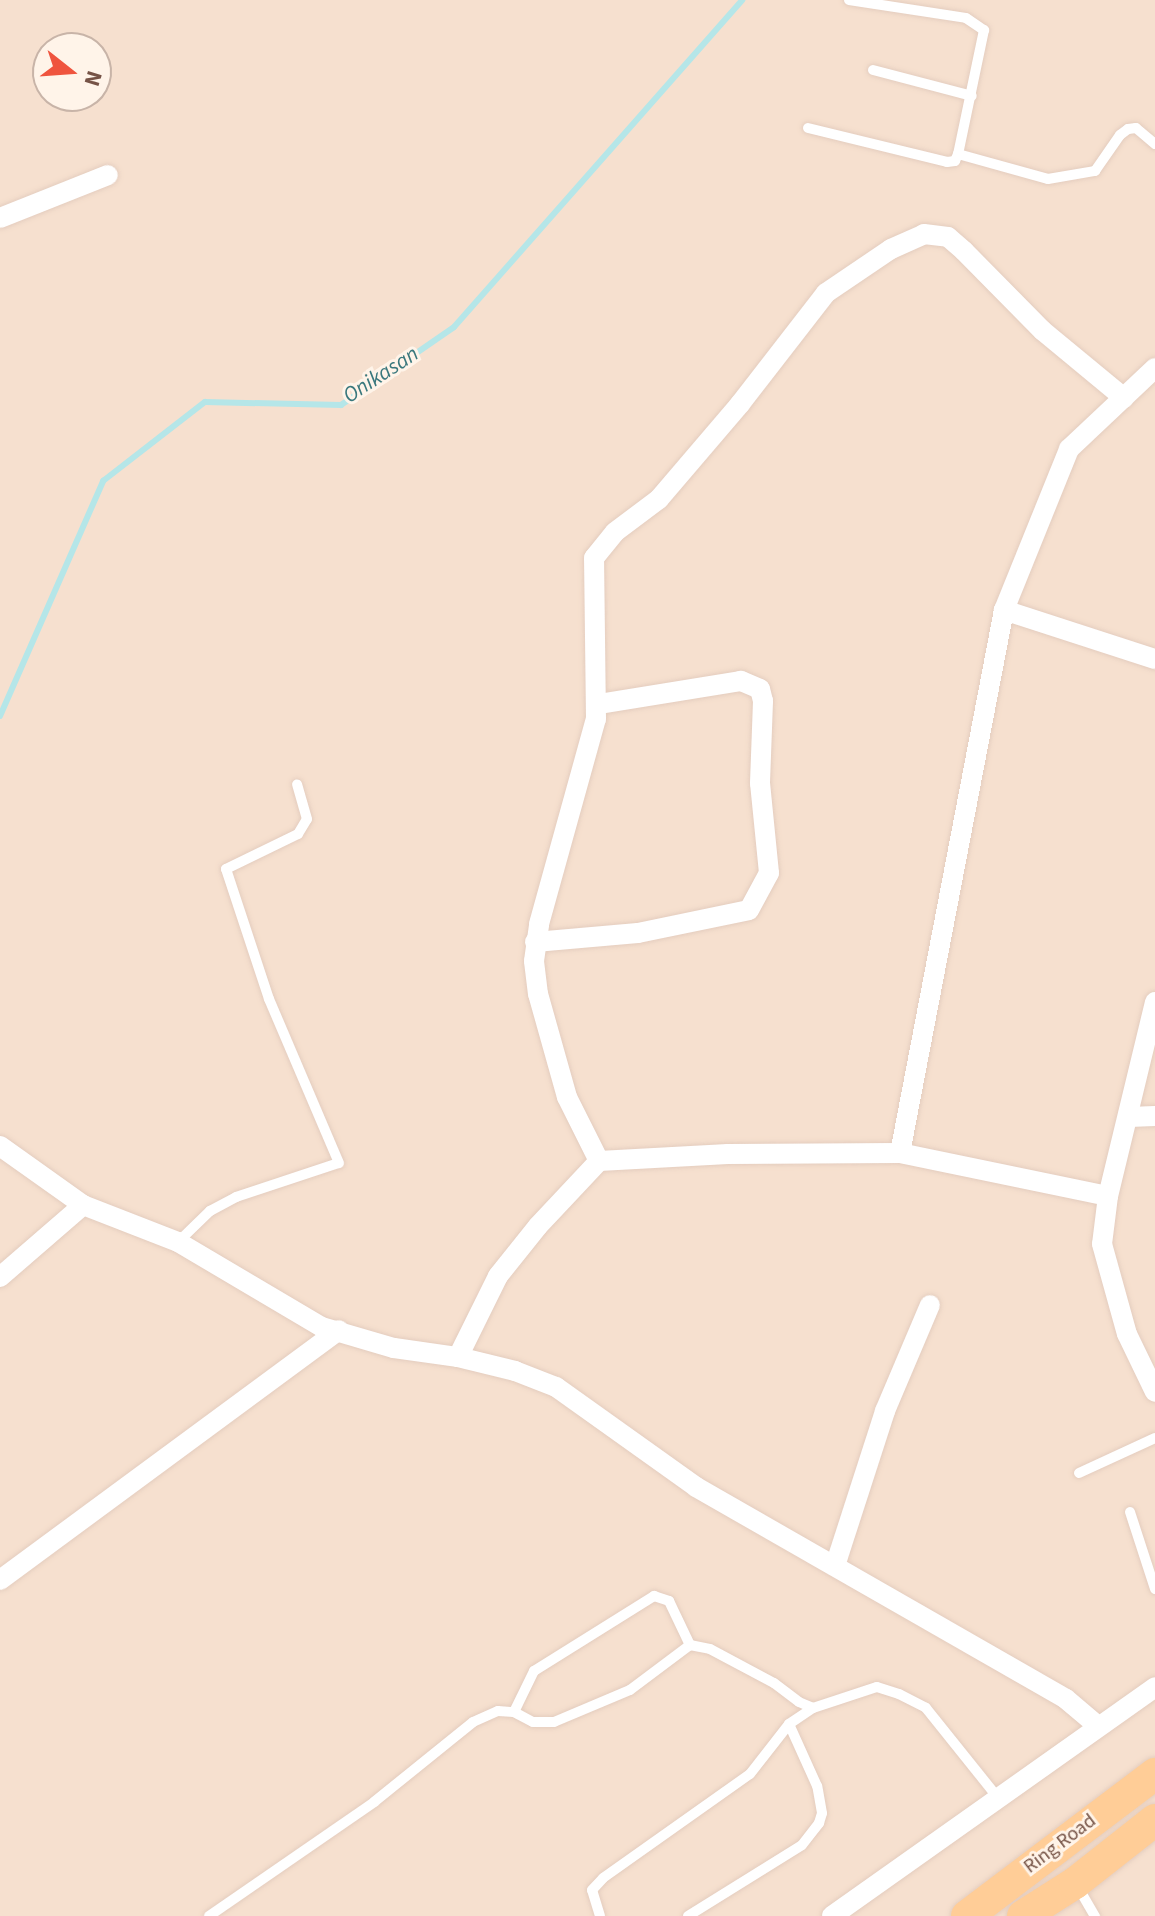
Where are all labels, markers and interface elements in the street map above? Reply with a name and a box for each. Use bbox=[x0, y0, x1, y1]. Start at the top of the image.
north arrow bbox=[32, 32, 112, 112]
text: N bbox=[76, 67, 110, 90]
water label: Onikasan bbox=[338, 341, 424, 409]
street label: Ring Road bbox=[1019, 1809, 1101, 1879]

